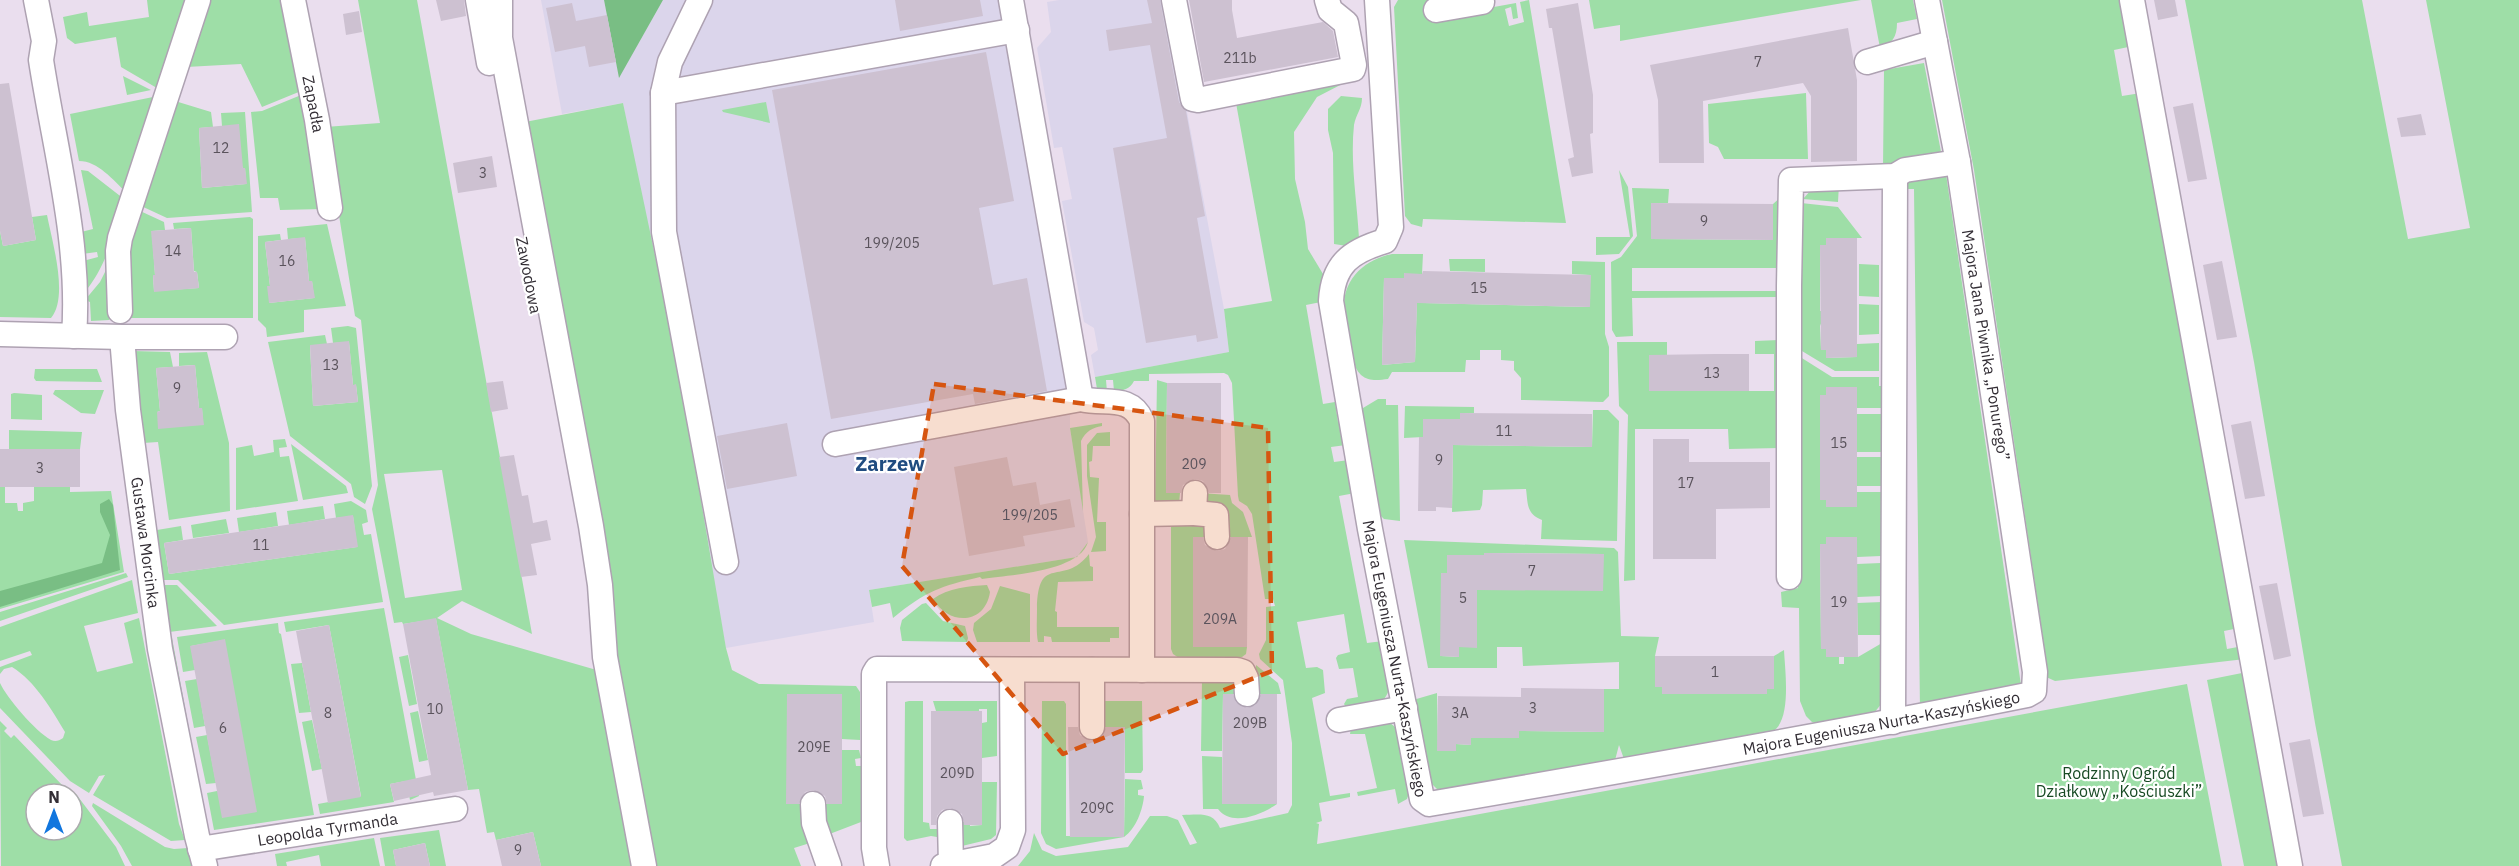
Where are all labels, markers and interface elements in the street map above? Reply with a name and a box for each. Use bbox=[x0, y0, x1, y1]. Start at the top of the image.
house number: 211b bbox=[1223, 49, 1257, 67]
house number: 7 bbox=[1754, 53, 1762, 71]
street label: Zapadła bbox=[298, 74, 329, 134]
house number: 12 bbox=[213, 139, 229, 157]
house number: 3 bbox=[479, 164, 487, 182]
house number: 9 bbox=[1700, 212, 1708, 230]
street label: Majora Jana Piwnika „Ponurego” bbox=[1958, 228, 2014, 462]
house number: 199/205 bbox=[864, 234, 920, 252]
street label: Zawodowa bbox=[512, 235, 546, 316]
house number: 14 bbox=[165, 242, 181, 260]
house number: 16 bbox=[279, 252, 295, 270]
house number: 15 bbox=[1471, 279, 1487, 297]
house number: 13 bbox=[323, 356, 339, 374]
house number: 13 bbox=[1704, 364, 1720, 382]
house number: 9 bbox=[173, 379, 181, 397]
house number: 11 bbox=[1496, 422, 1512, 440]
house number: 15 bbox=[1831, 434, 1847, 452]
district label: Zarzew bbox=[855, 450, 925, 477]
house number: 9 bbox=[1435, 451, 1443, 469]
house number: 209 bbox=[1181, 455, 1207, 473]
house number: 3 bbox=[36, 459, 44, 477]
house number: 17 bbox=[1678, 474, 1694, 492]
street label: Gustawa Morcinka bbox=[127, 476, 165, 610]
house number: 199/205 bbox=[1002, 506, 1058, 524]
street label: Majora Eugeniusza Nurta-Kaszyńskiego bbox=[1359, 519, 1431, 799]
house number: 11 bbox=[253, 536, 269, 554]
house number: 7 bbox=[1528, 562, 1536, 580]
house number: 5 bbox=[1459, 589, 1467, 607]
house number: 19 bbox=[1831, 593, 1847, 611]
house number: 209A bbox=[1203, 610, 1237, 628]
house number: 1 bbox=[1711, 663, 1719, 681]
street label: Majora Eugeniusza Nurta-Kaszyńskiego bbox=[1741, 687, 2022, 759]
house number: 3 bbox=[1529, 699, 1537, 717]
house number: 10 bbox=[427, 700, 443, 718]
house number: 8 bbox=[324, 704, 332, 722]
house number: 3A bbox=[1451, 704, 1469, 722]
house number: 209B bbox=[1233, 714, 1267, 732]
house number: 6 bbox=[219, 719, 227, 737]
house number: 209E bbox=[797, 738, 831, 756]
park label: Rodzinny Ogród Działkowy „Kościuszki” bbox=[2036, 763, 2202, 801]
house number: 209D bbox=[940, 764, 974, 782]
north arrow bbox=[24, 782, 84, 842]
text: N bbox=[48, 787, 60, 807]
house number: 209C bbox=[1080, 799, 1114, 817]
street label: Leopolda Tyrmanda bbox=[256, 808, 399, 850]
house number: 9 bbox=[514, 841, 522, 859]

